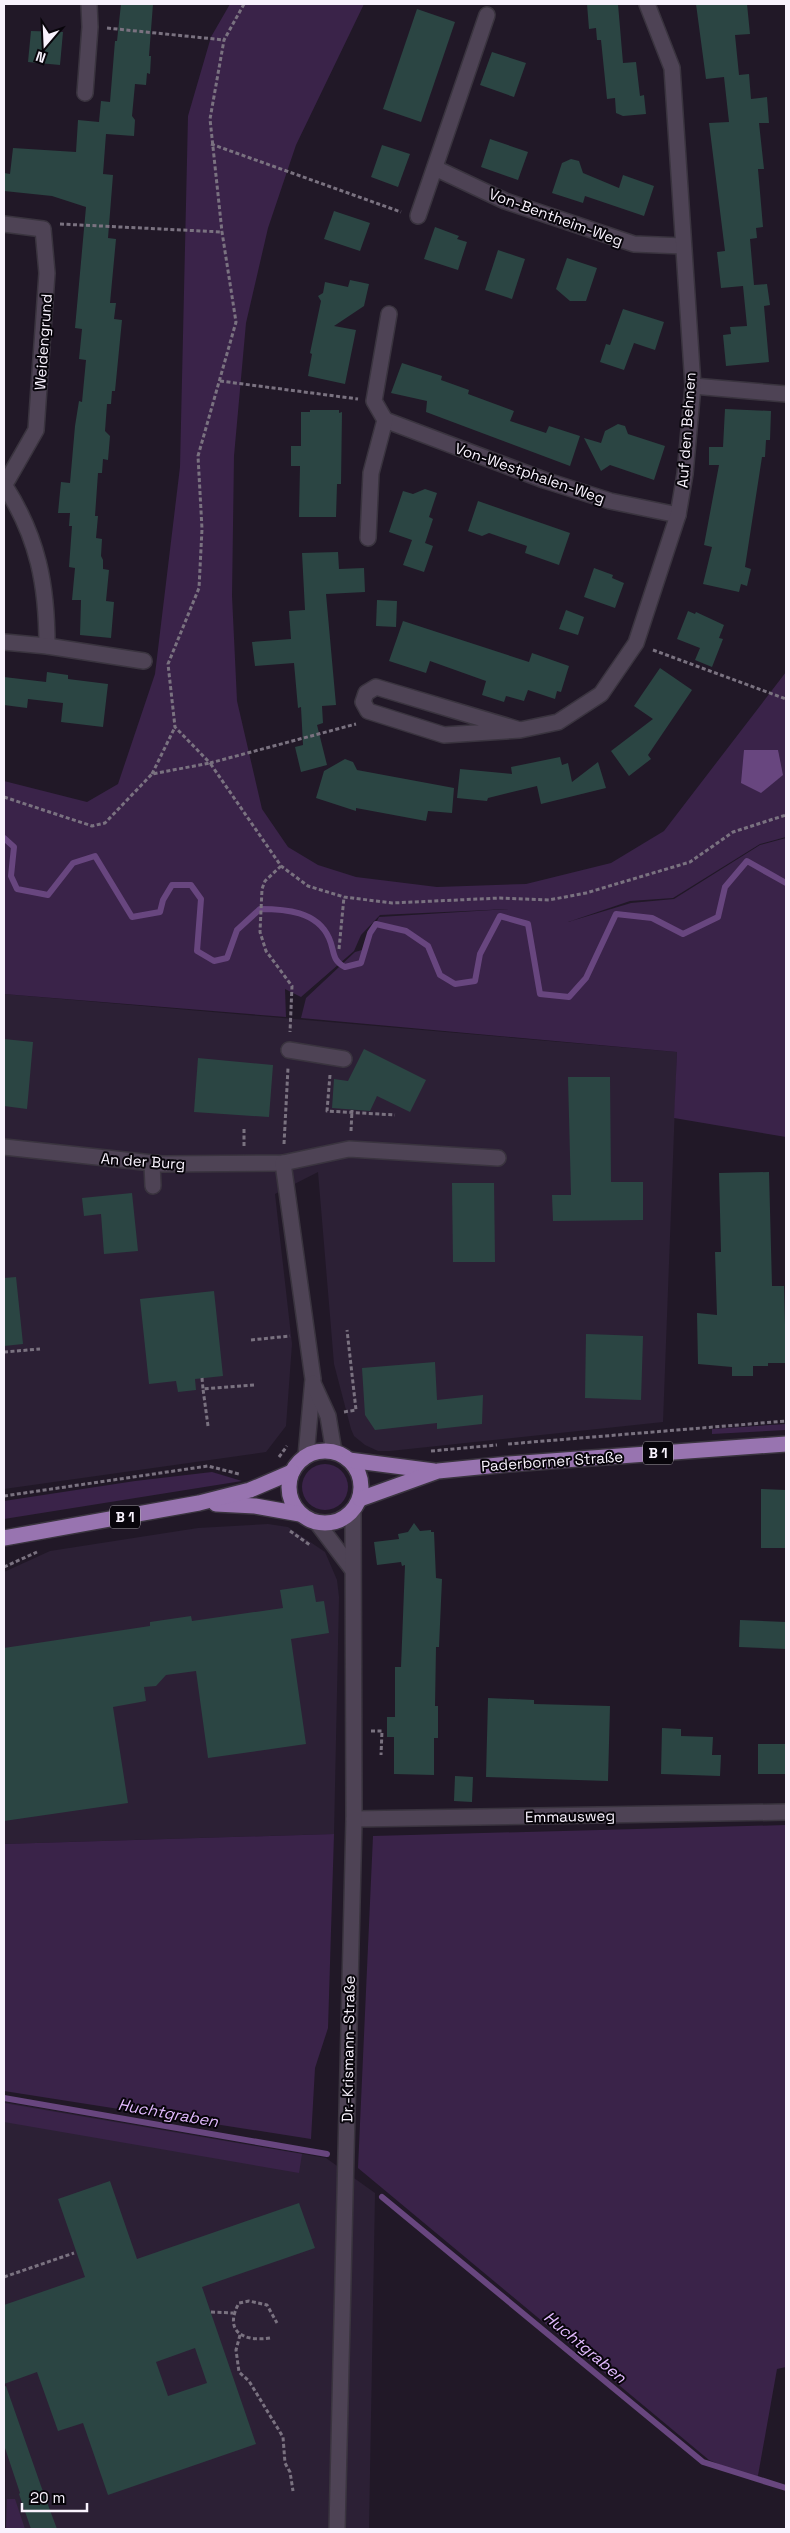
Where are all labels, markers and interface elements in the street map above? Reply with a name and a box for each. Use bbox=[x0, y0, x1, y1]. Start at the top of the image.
north arrow bbox=[20, 20, 70, 70]
text: N bbox=[33, 47, 48, 67]
street label: Von-Bentheim-Weg bbox=[486, 184, 626, 250]
street label: Weidengrund bbox=[30, 293, 56, 391]
street label: Auf den Behnen bbox=[672, 371, 700, 489]
street label: Von-Westphalen-Weg bbox=[452, 438, 608, 508]
street label: An der Burg bbox=[100, 1149, 186, 1173]
road number: B 1 bbox=[643, 1442, 673, 1465]
street label: Paderborner Straße bbox=[480, 1447, 624, 1475]
road number: B 1 bbox=[110, 1505, 140, 1528]
street label: Emmausweg bbox=[525, 1806, 615, 1826]
street label: Dr.-Krismann-Straße bbox=[337, 1975, 359, 2123]
water label: Huchtgraben bbox=[116, 2094, 221, 2132]
water label: Huchtgraben bbox=[539, 2306, 631, 2388]
scale bar bbox=[22, 2480, 88, 2512]
text: 20 m bbox=[30, 2488, 65, 2507]

